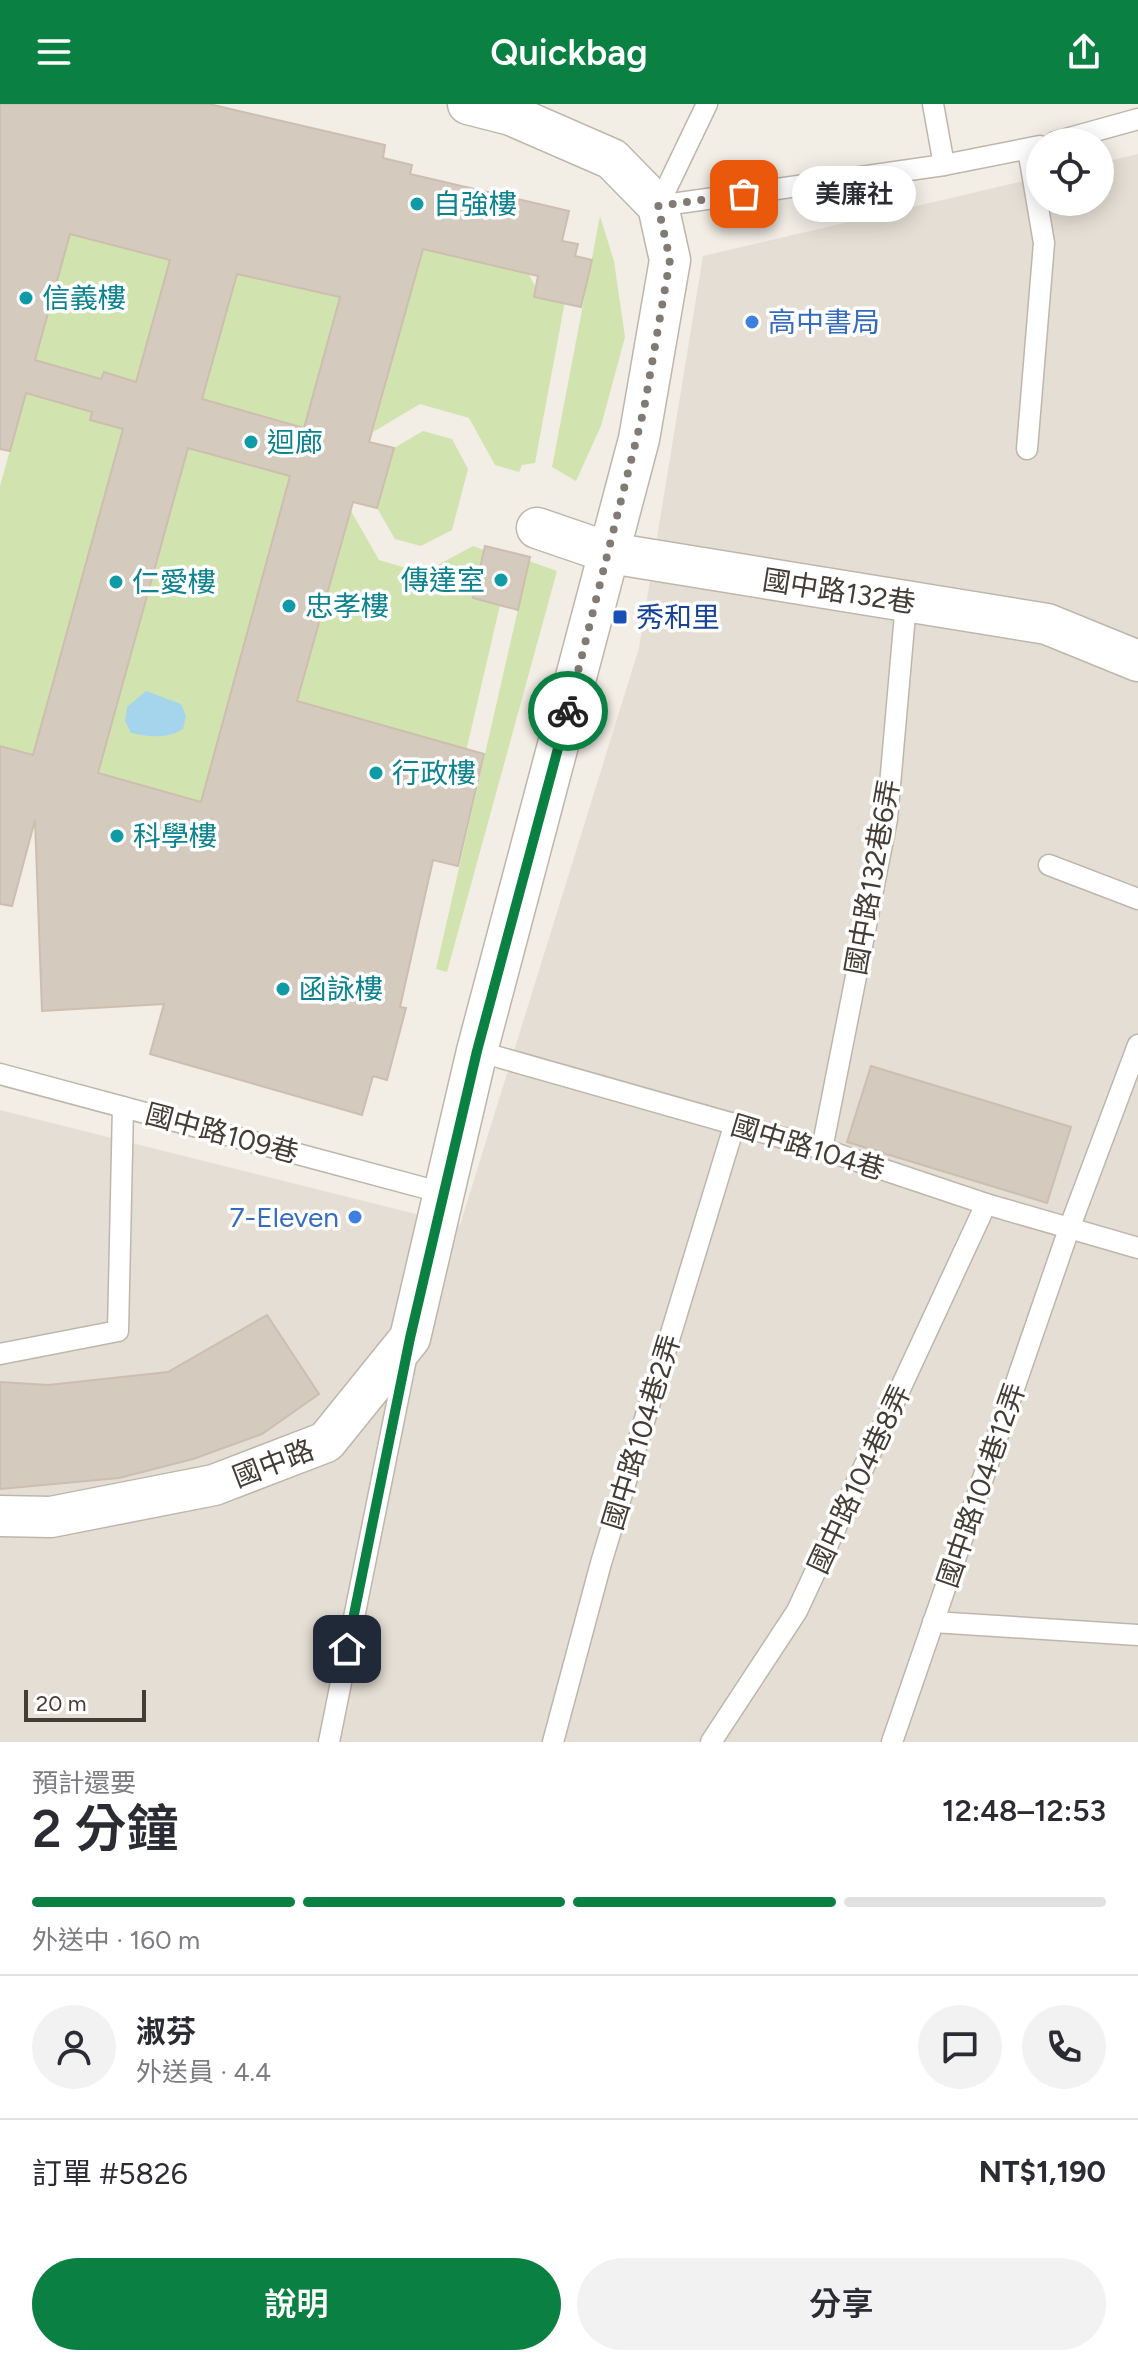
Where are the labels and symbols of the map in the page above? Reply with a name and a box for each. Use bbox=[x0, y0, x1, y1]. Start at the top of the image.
pin bbox=[710, 160, 778, 228]
callout: 美廉社 bbox=[792, 166, 916, 222]
place label: 自強樓 bbox=[433, 187, 517, 221]
marker: 自強樓 bbox=[408, 195, 426, 213]
place label: 信義樓 bbox=[42, 281, 126, 315]
marker: 信義樓 bbox=[17, 289, 35, 307]
place label: 高中書局 bbox=[768, 305, 880, 339]
marker: 高中書局 bbox=[743, 313, 761, 331]
place label: 迴廊 bbox=[267, 425, 323, 459]
marker: 迴廊 bbox=[242, 433, 260, 451]
street label: 國中路132巷 bbox=[760, 562, 918, 620]
place label: 傳達室 bbox=[401, 563, 485, 597]
place label: 仁愛樓 bbox=[132, 565, 216, 599]
marker: 傳達室 bbox=[492, 571, 510, 589]
marker: 仁愛樓 bbox=[107, 573, 125, 591]
place label: 忠孝樓 bbox=[305, 589, 389, 623]
marker: 忠孝樓 bbox=[280, 597, 298, 615]
place label: 秀和里 bbox=[636, 600, 720, 634]
marker: 秀和里 bbox=[611, 608, 629, 626]
courier bbox=[528, 671, 608, 751]
place label: 行政樓 bbox=[392, 756, 476, 790]
marker: 行政樓 bbox=[367, 764, 385, 782]
street label: 國中路132巷6弄 bbox=[838, 776, 906, 978]
place label: 科學樓 bbox=[133, 819, 217, 853]
marker: 科學樓 bbox=[108, 827, 126, 845]
place label: 函詠樓 bbox=[299, 972, 383, 1006]
marker: 函詠樓 bbox=[274, 980, 292, 998]
street label: 國中路109巷 bbox=[142, 1096, 302, 1170]
street label: 國中路104巷 bbox=[727, 1108, 889, 1186]
place label: 7-Eleven bbox=[229, 1200, 339, 1234]
marker: 7-Eleven bbox=[346, 1208, 364, 1226]
street label: 國中路104巷2弄 bbox=[595, 1330, 687, 1534]
street label: 國中路104巷12弄 bbox=[930, 1378, 1032, 1592]
street label: 國中路104巷8弄 bbox=[800, 1379, 918, 1579]
street label: 國中路 bbox=[228, 1432, 318, 1494]
pin bbox=[313, 1615, 381, 1683]
scale bar bbox=[24, 1686, 146, 1722]

